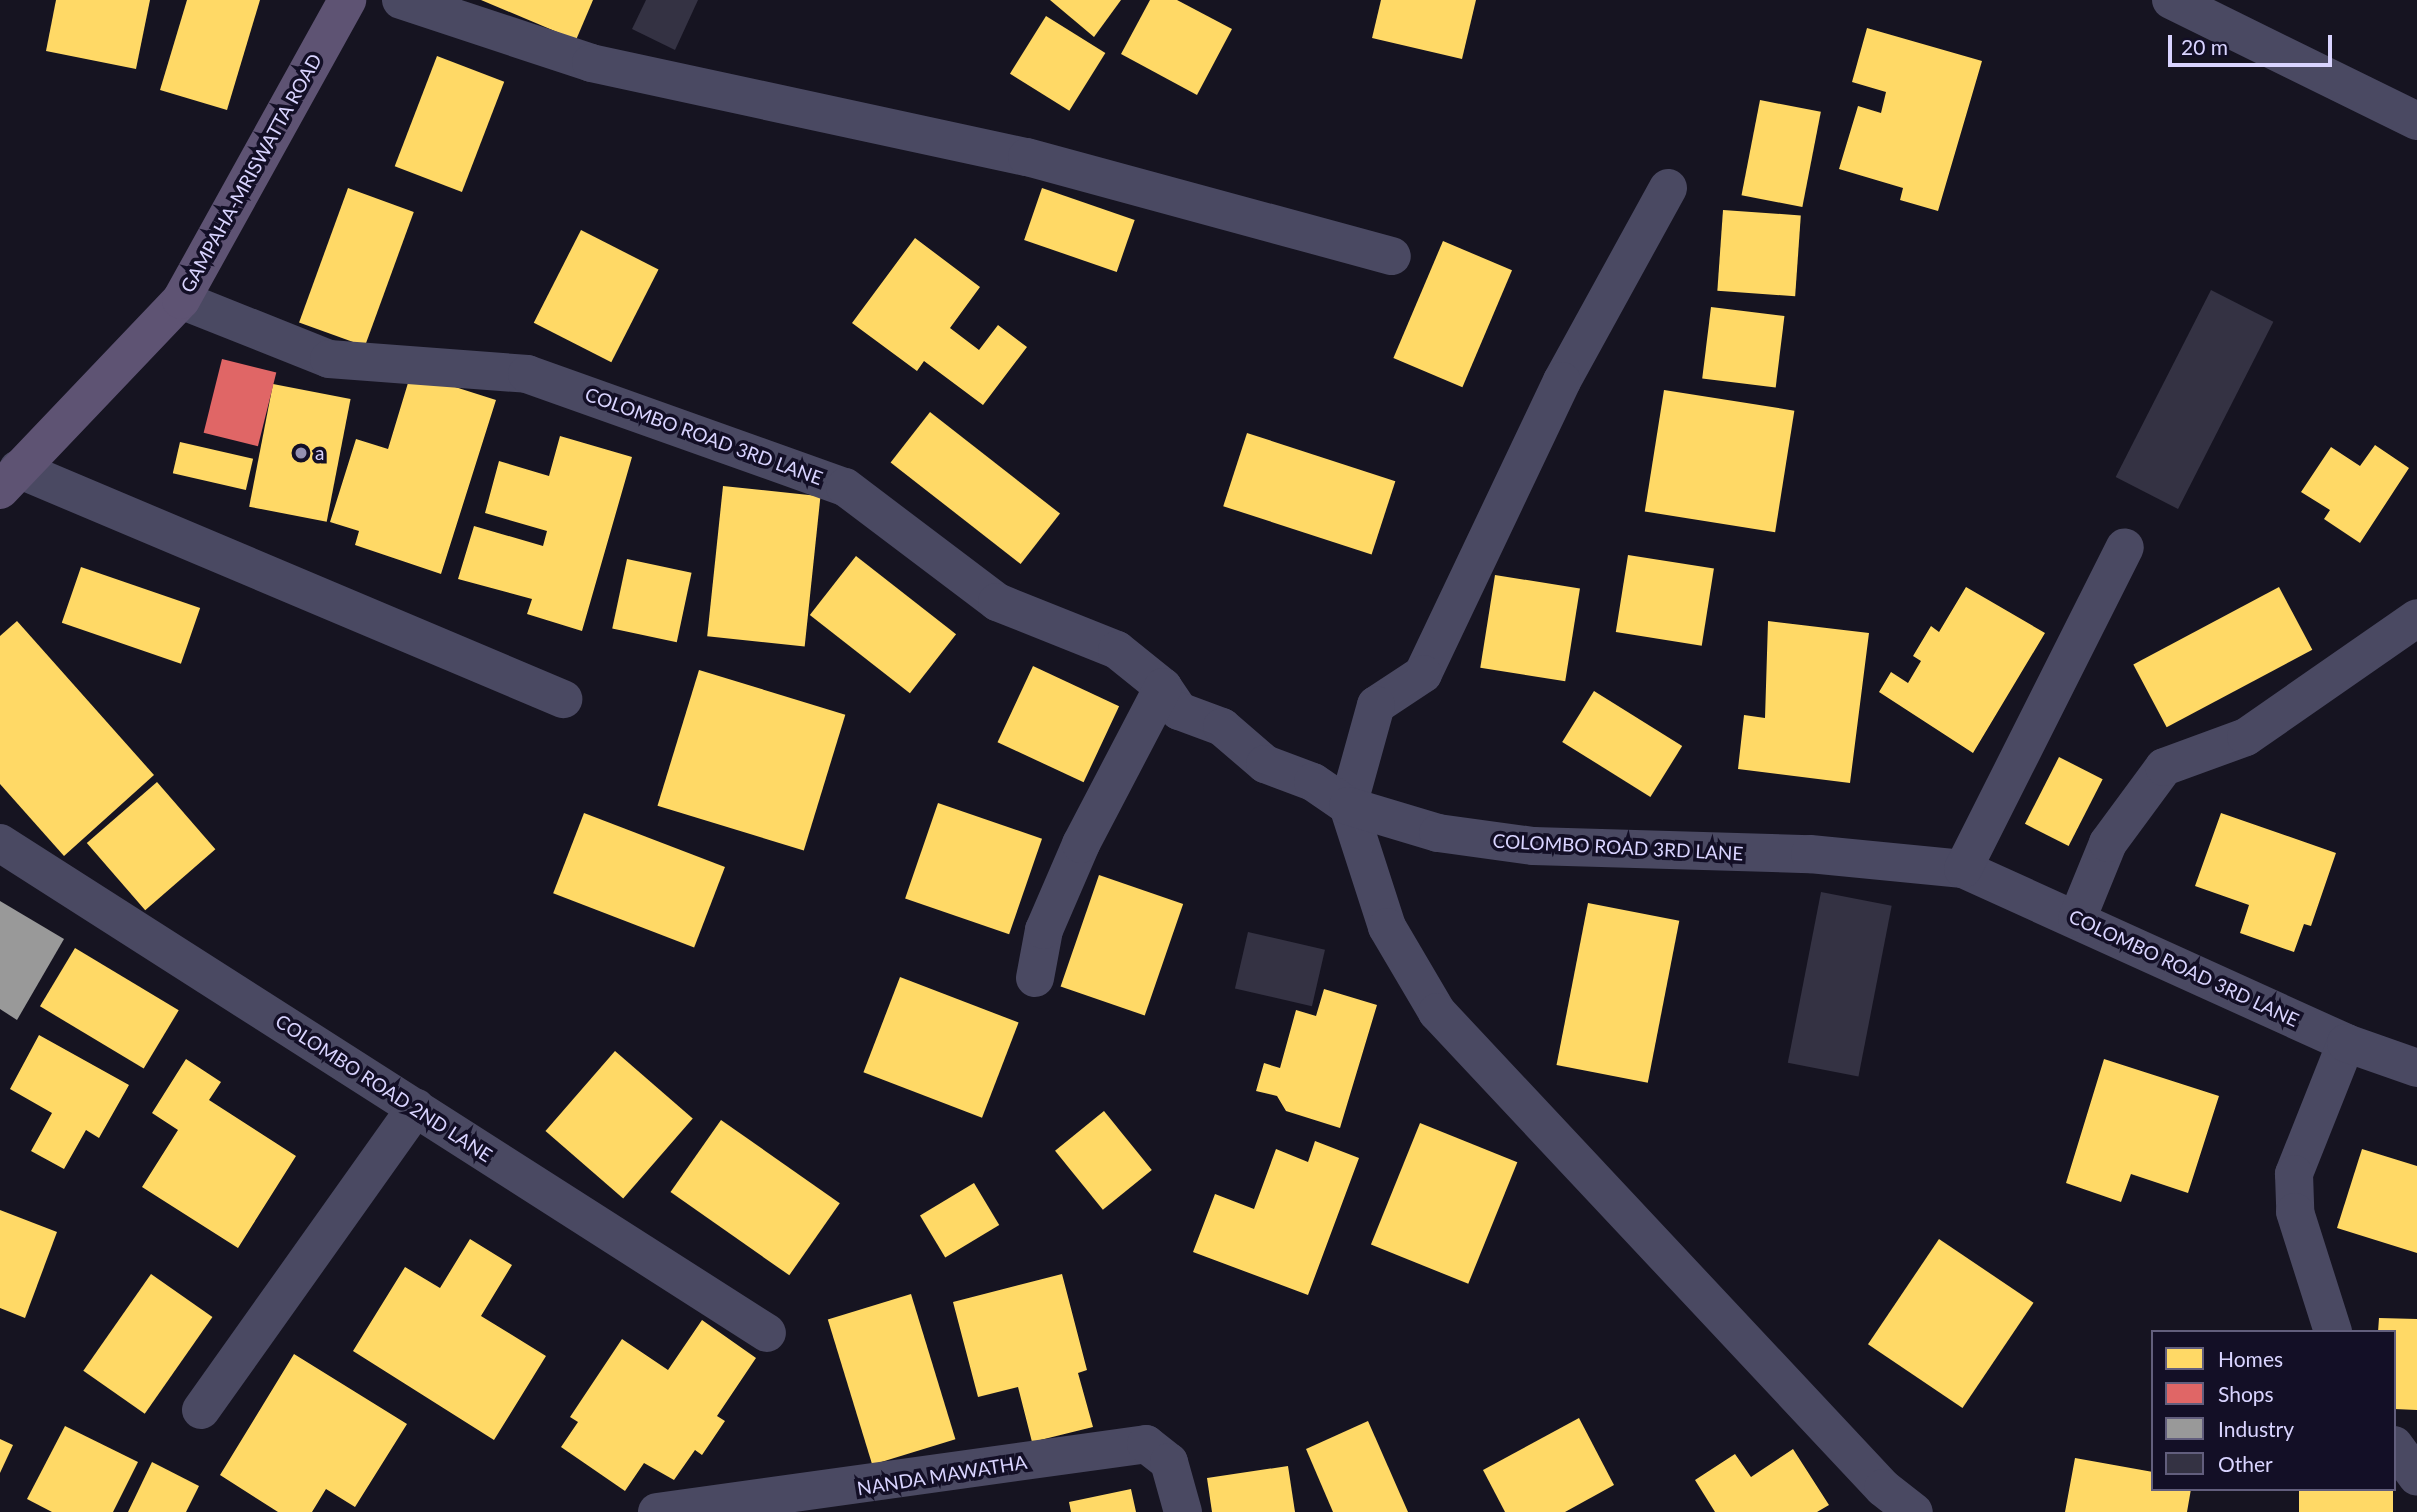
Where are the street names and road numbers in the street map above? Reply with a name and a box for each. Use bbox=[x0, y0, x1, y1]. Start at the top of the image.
street label: GAMPAHA-MRISWATTA ROAD bbox=[176, 49, 326, 297]
street label: COLOMBO ROAD 3RD LANE bbox=[582, 382, 826, 490]
street label: COLOMBO ROAD 3RD LANE bbox=[1492, 829, 1744, 865]
street label: COLOMBO ROAD 3RD LANE bbox=[2065, 905, 2303, 1031]
street label: COLOMBO ROAD 2ND LANE bbox=[271, 1009, 497, 1167]
street label: NANDA MAWATHA bbox=[855, 1450, 1029, 1500]

